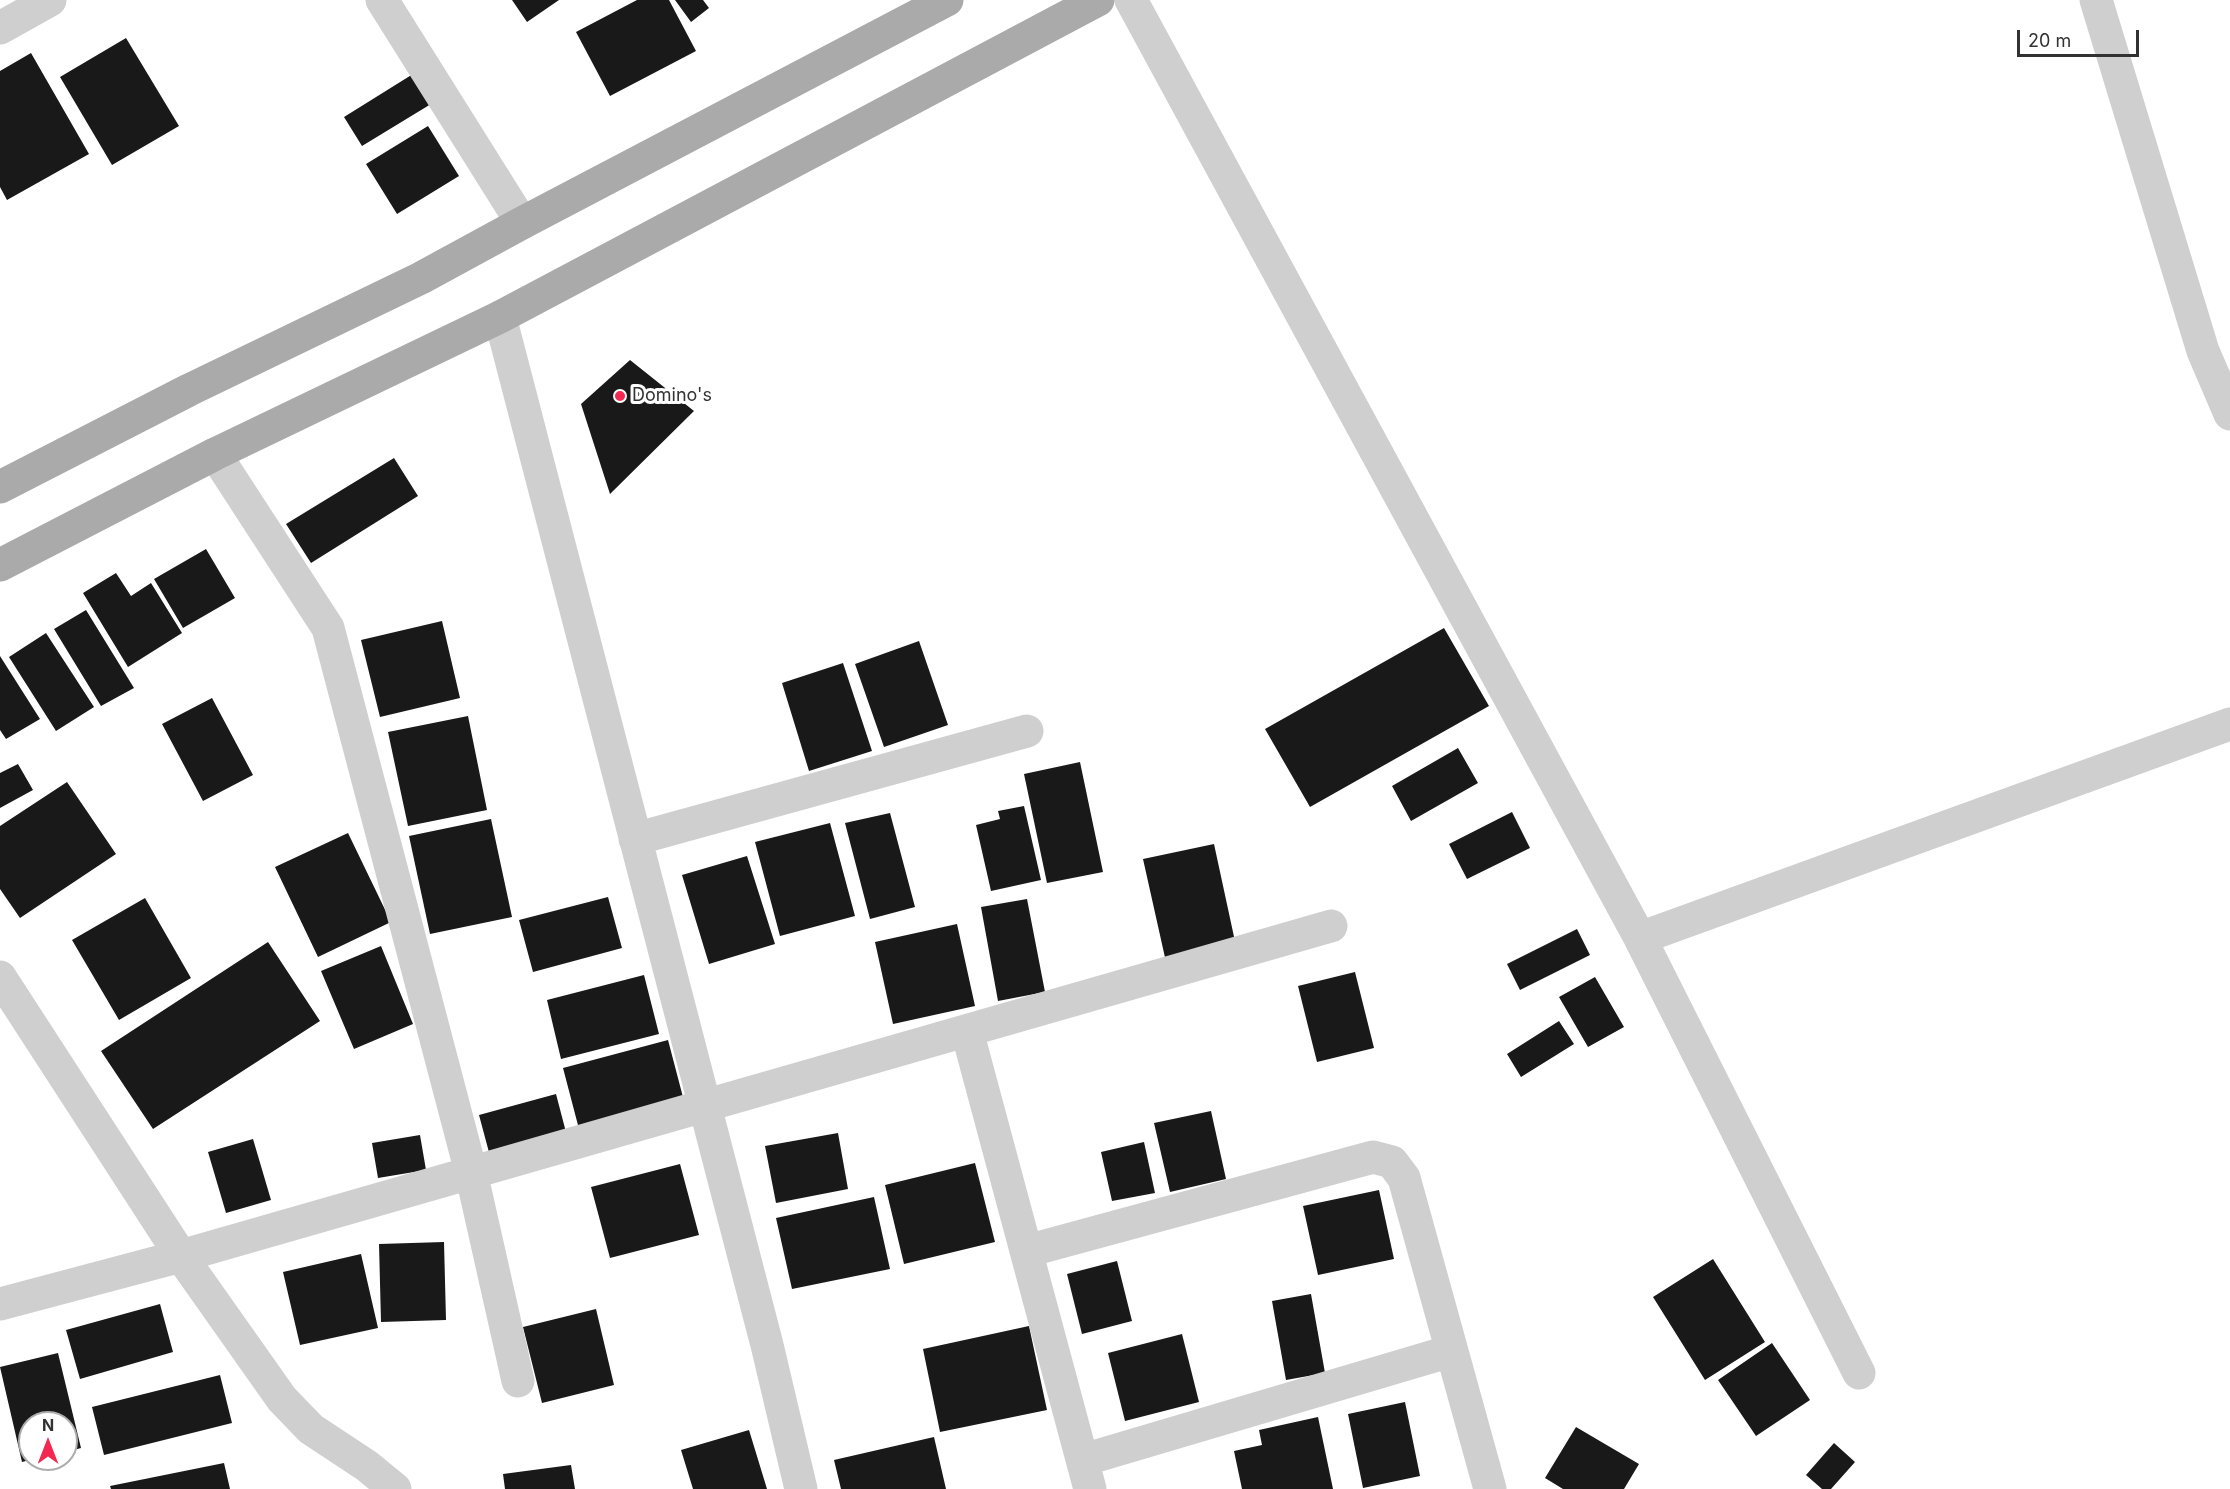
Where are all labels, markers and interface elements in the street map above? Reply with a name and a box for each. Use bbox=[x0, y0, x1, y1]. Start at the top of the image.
scale bar bbox=[2020, 18, 2142, 56]
text: 20 m bbox=[2028, 30, 2071, 51]
place label: Domino's bbox=[632, 385, 712, 407]
marker: Domino's bbox=[613, 389, 627, 403]
north arrow bbox=[18, 1411, 78, 1471]
text: N bbox=[42, 1415, 54, 1435]

